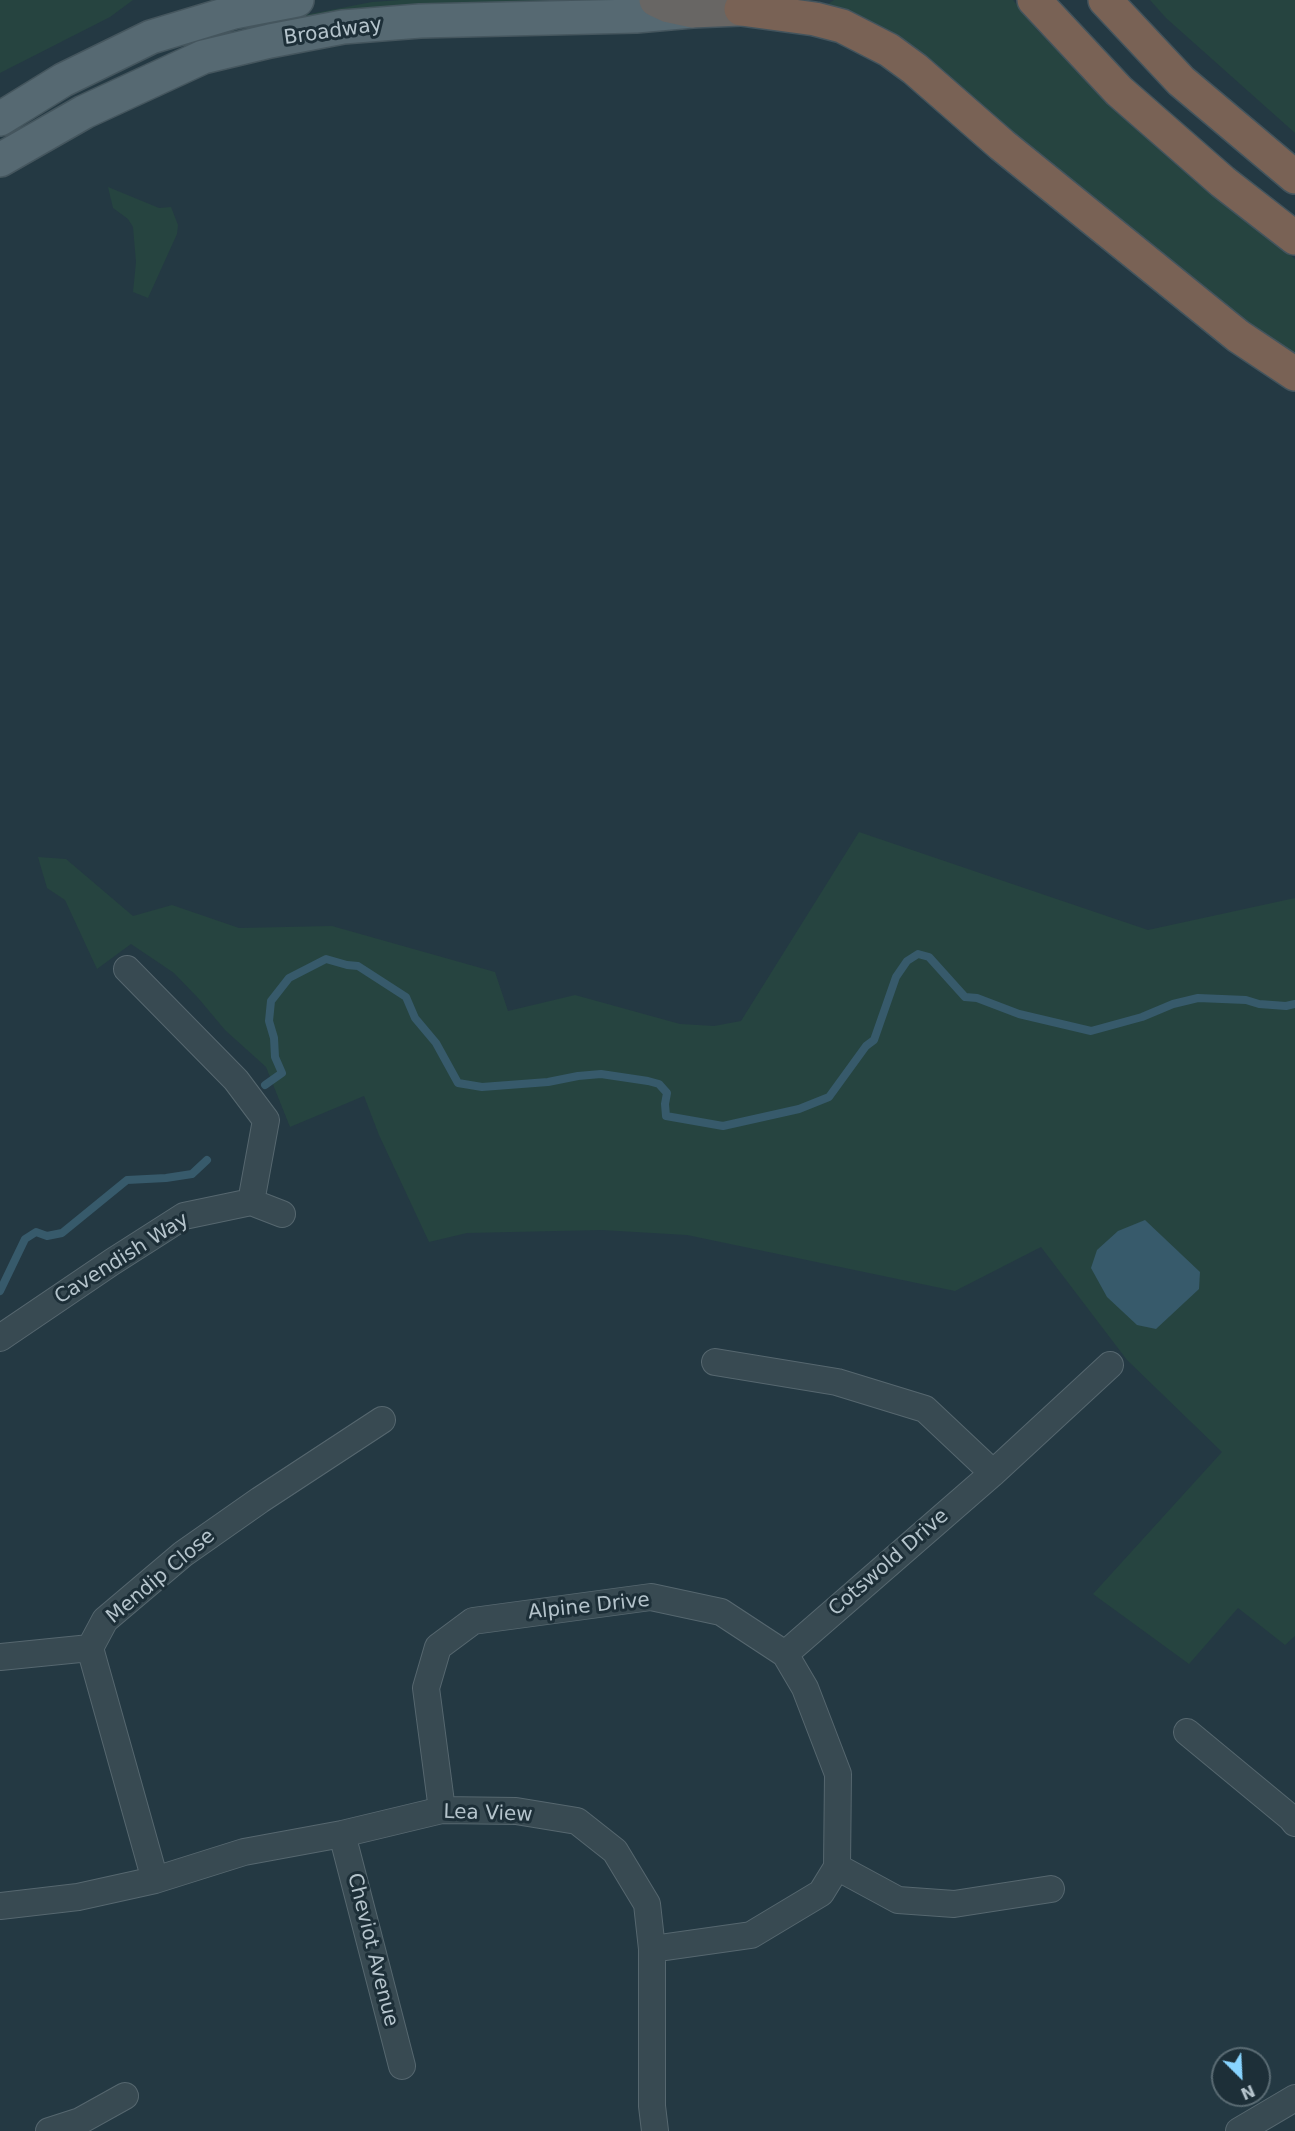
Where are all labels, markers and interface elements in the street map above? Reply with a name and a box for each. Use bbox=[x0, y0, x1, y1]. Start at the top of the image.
street label: Broadway bbox=[282, 13, 384, 51]
street label: Cavendish Way bbox=[51, 1208, 193, 1310]
street label: Cotswold Drive bbox=[824, 1504, 954, 1622]
street label: Mendip Close bbox=[102, 1525, 220, 1629]
street label: Alpine Drive bbox=[527, 1589, 651, 1625]
street label: Lea View bbox=[443, 1800, 533, 1828]
street label: Cheviot Avenue bbox=[341, 1871, 403, 2029]
north arrow bbox=[1211, 2047, 1271, 2107]
text: N bbox=[1238, 2081, 1258, 2103]

